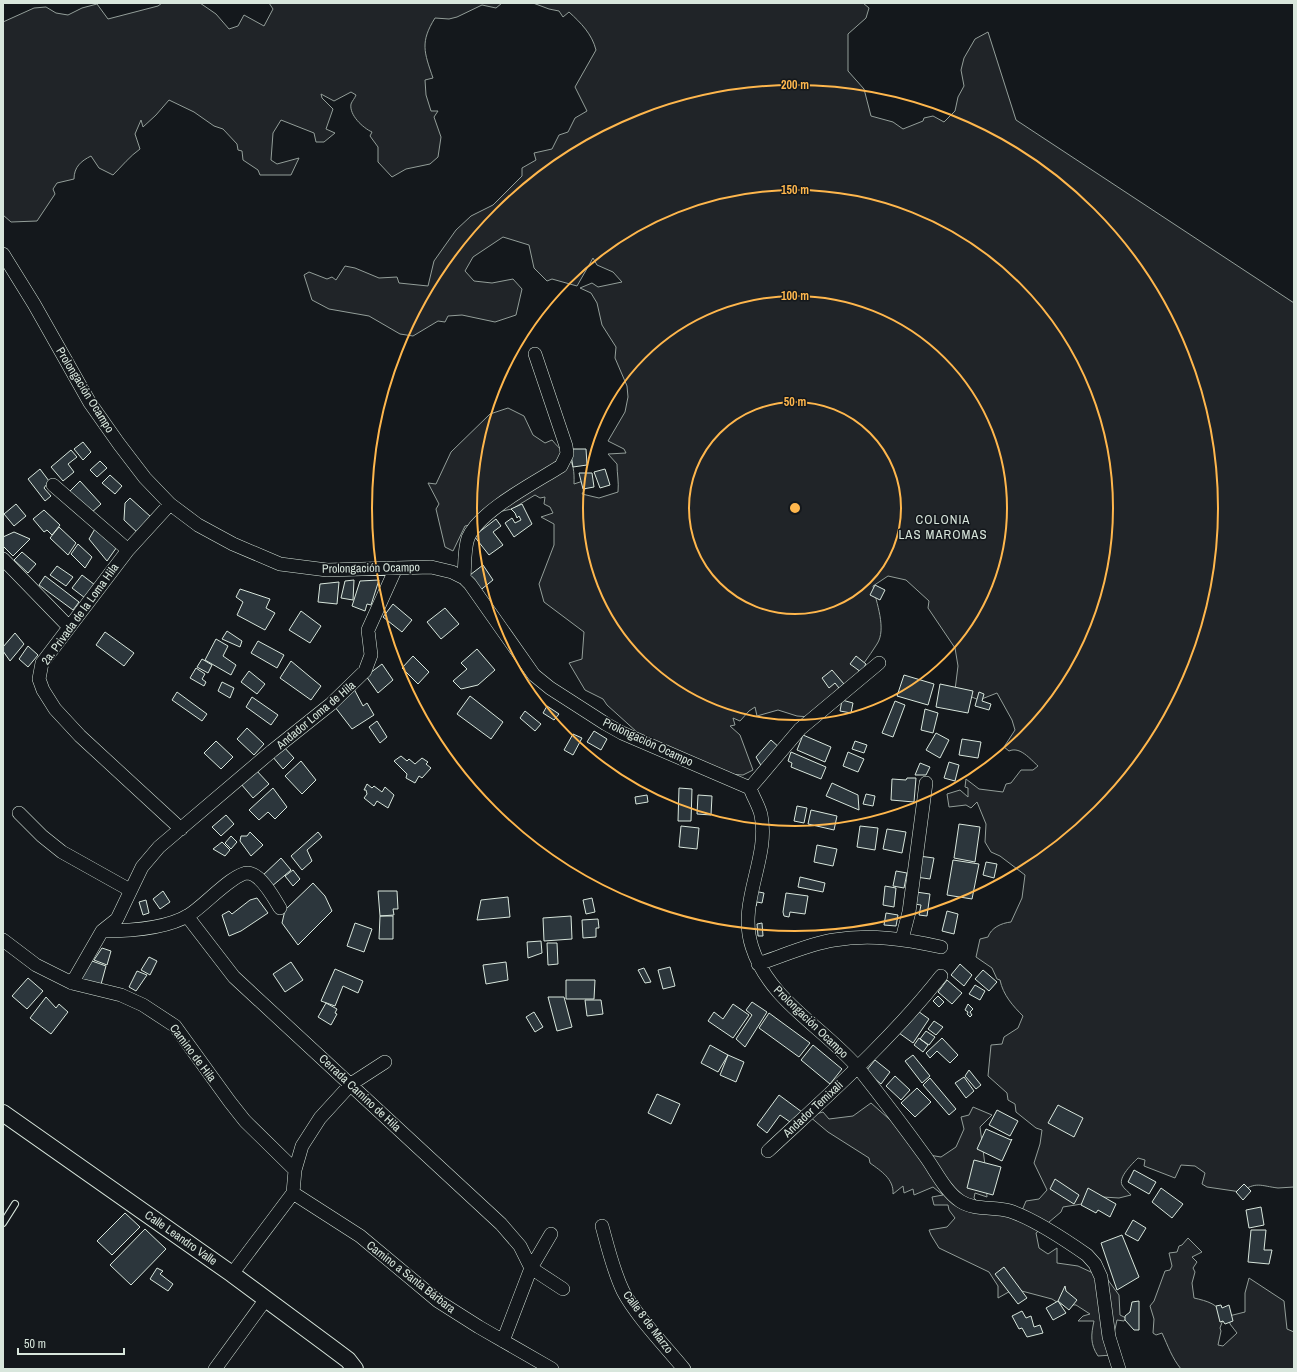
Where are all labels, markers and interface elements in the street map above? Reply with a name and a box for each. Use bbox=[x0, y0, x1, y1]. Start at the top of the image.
text: 200 m bbox=[781, 77, 809, 93]
text: 150 m bbox=[781, 182, 809, 198]
text: 100 m bbox=[781, 288, 809, 304]
street label: Prolongación Ocampo bbox=[52, 344, 118, 436]
text: 50 m bbox=[784, 394, 806, 410]
centre of rings bbox=[788, 501, 802, 515]
district label: COLONIA LAS MAROMAS bbox=[898, 511, 988, 543]
street label: Prolongación Ocampo bbox=[322, 559, 420, 577]
street label: 2a. Privada de la Loma Hila bbox=[38, 560, 123, 668]
street label: Andador Loma de Hila bbox=[272, 677, 359, 753]
street label: Prolongación Ocampo bbox=[600, 714, 696, 770]
street label: Prolongación Ocampo bbox=[770, 982, 852, 1062]
street label: Camino de Hila bbox=[166, 1021, 220, 1086]
street label: Cerrada Camino de Hila bbox=[316, 1051, 405, 1136]
street label: Andador Temixali bbox=[779, 1077, 846, 1142]
street label: Calle Leandro Valle bbox=[142, 1207, 220, 1269]
street label: Camino a Santa Bárbara bbox=[363, 1237, 459, 1317]
street label: Calle 8 de Marzo bbox=[619, 1287, 677, 1357]
scale bar bbox=[18, 1330, 124, 1356]
text: 50 m bbox=[24, 1336, 46, 1352]

